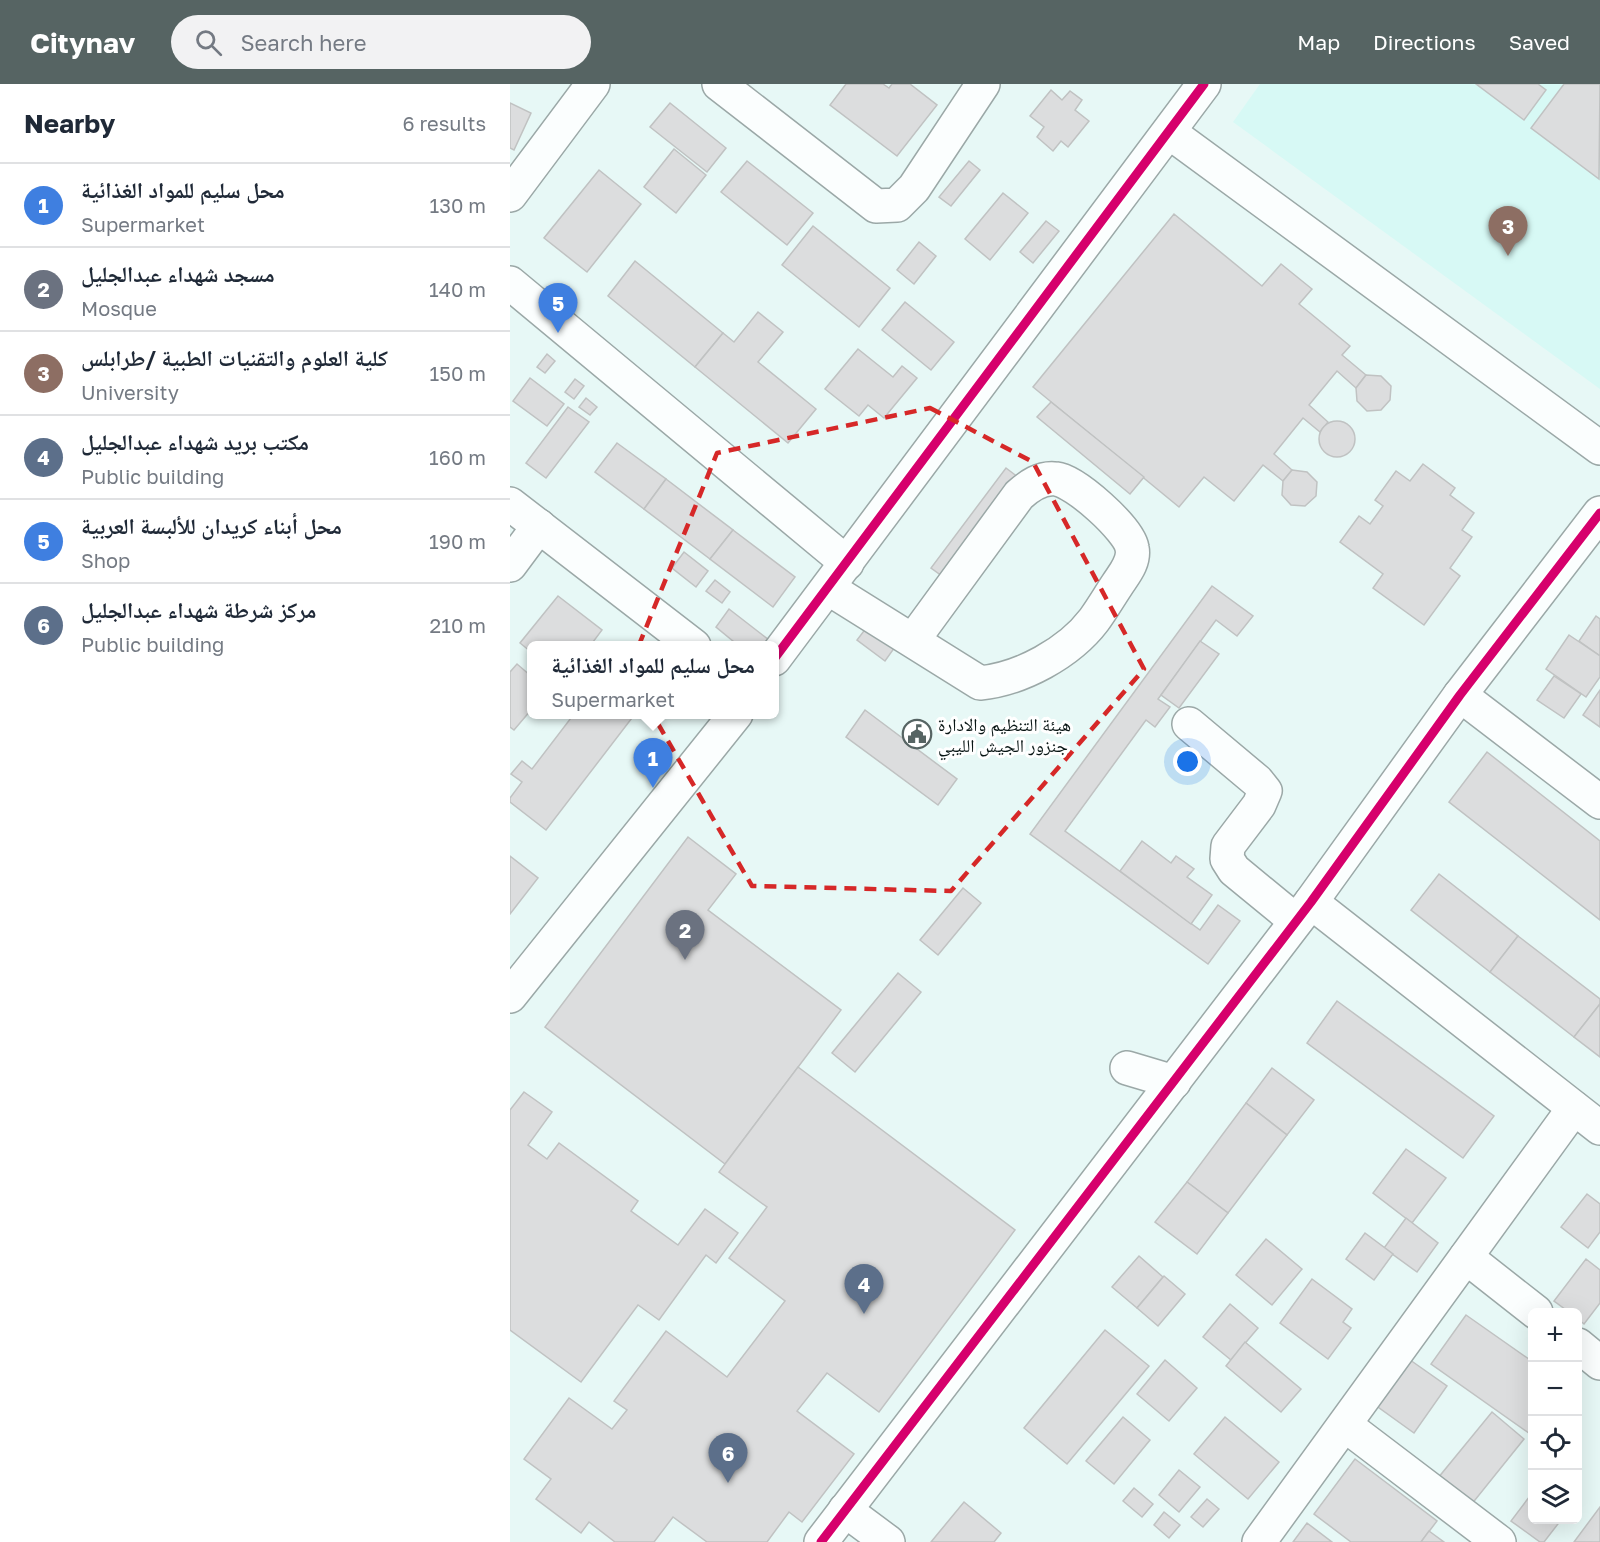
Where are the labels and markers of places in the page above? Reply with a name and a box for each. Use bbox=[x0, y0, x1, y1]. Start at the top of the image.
pin: 3 bbox=[1488, 206, 1528, 256]
pin: 5 bbox=[538, 284, 578, 333]
place label: هيئة التنظيم والادارة جنزور الجيش الليبي bbox=[938, 713, 1071, 761]
public building icon: هيئة التنظيم والادارة جنزور الجيش الليبي bbox=[901, 718, 933, 750]
pin: 1 bbox=[634, 738, 672, 788]
pin: 2 bbox=[666, 910, 705, 960]
pin: 4 bbox=[844, 1264, 884, 1314]
pin: 6 bbox=[708, 1434, 748, 1483]

